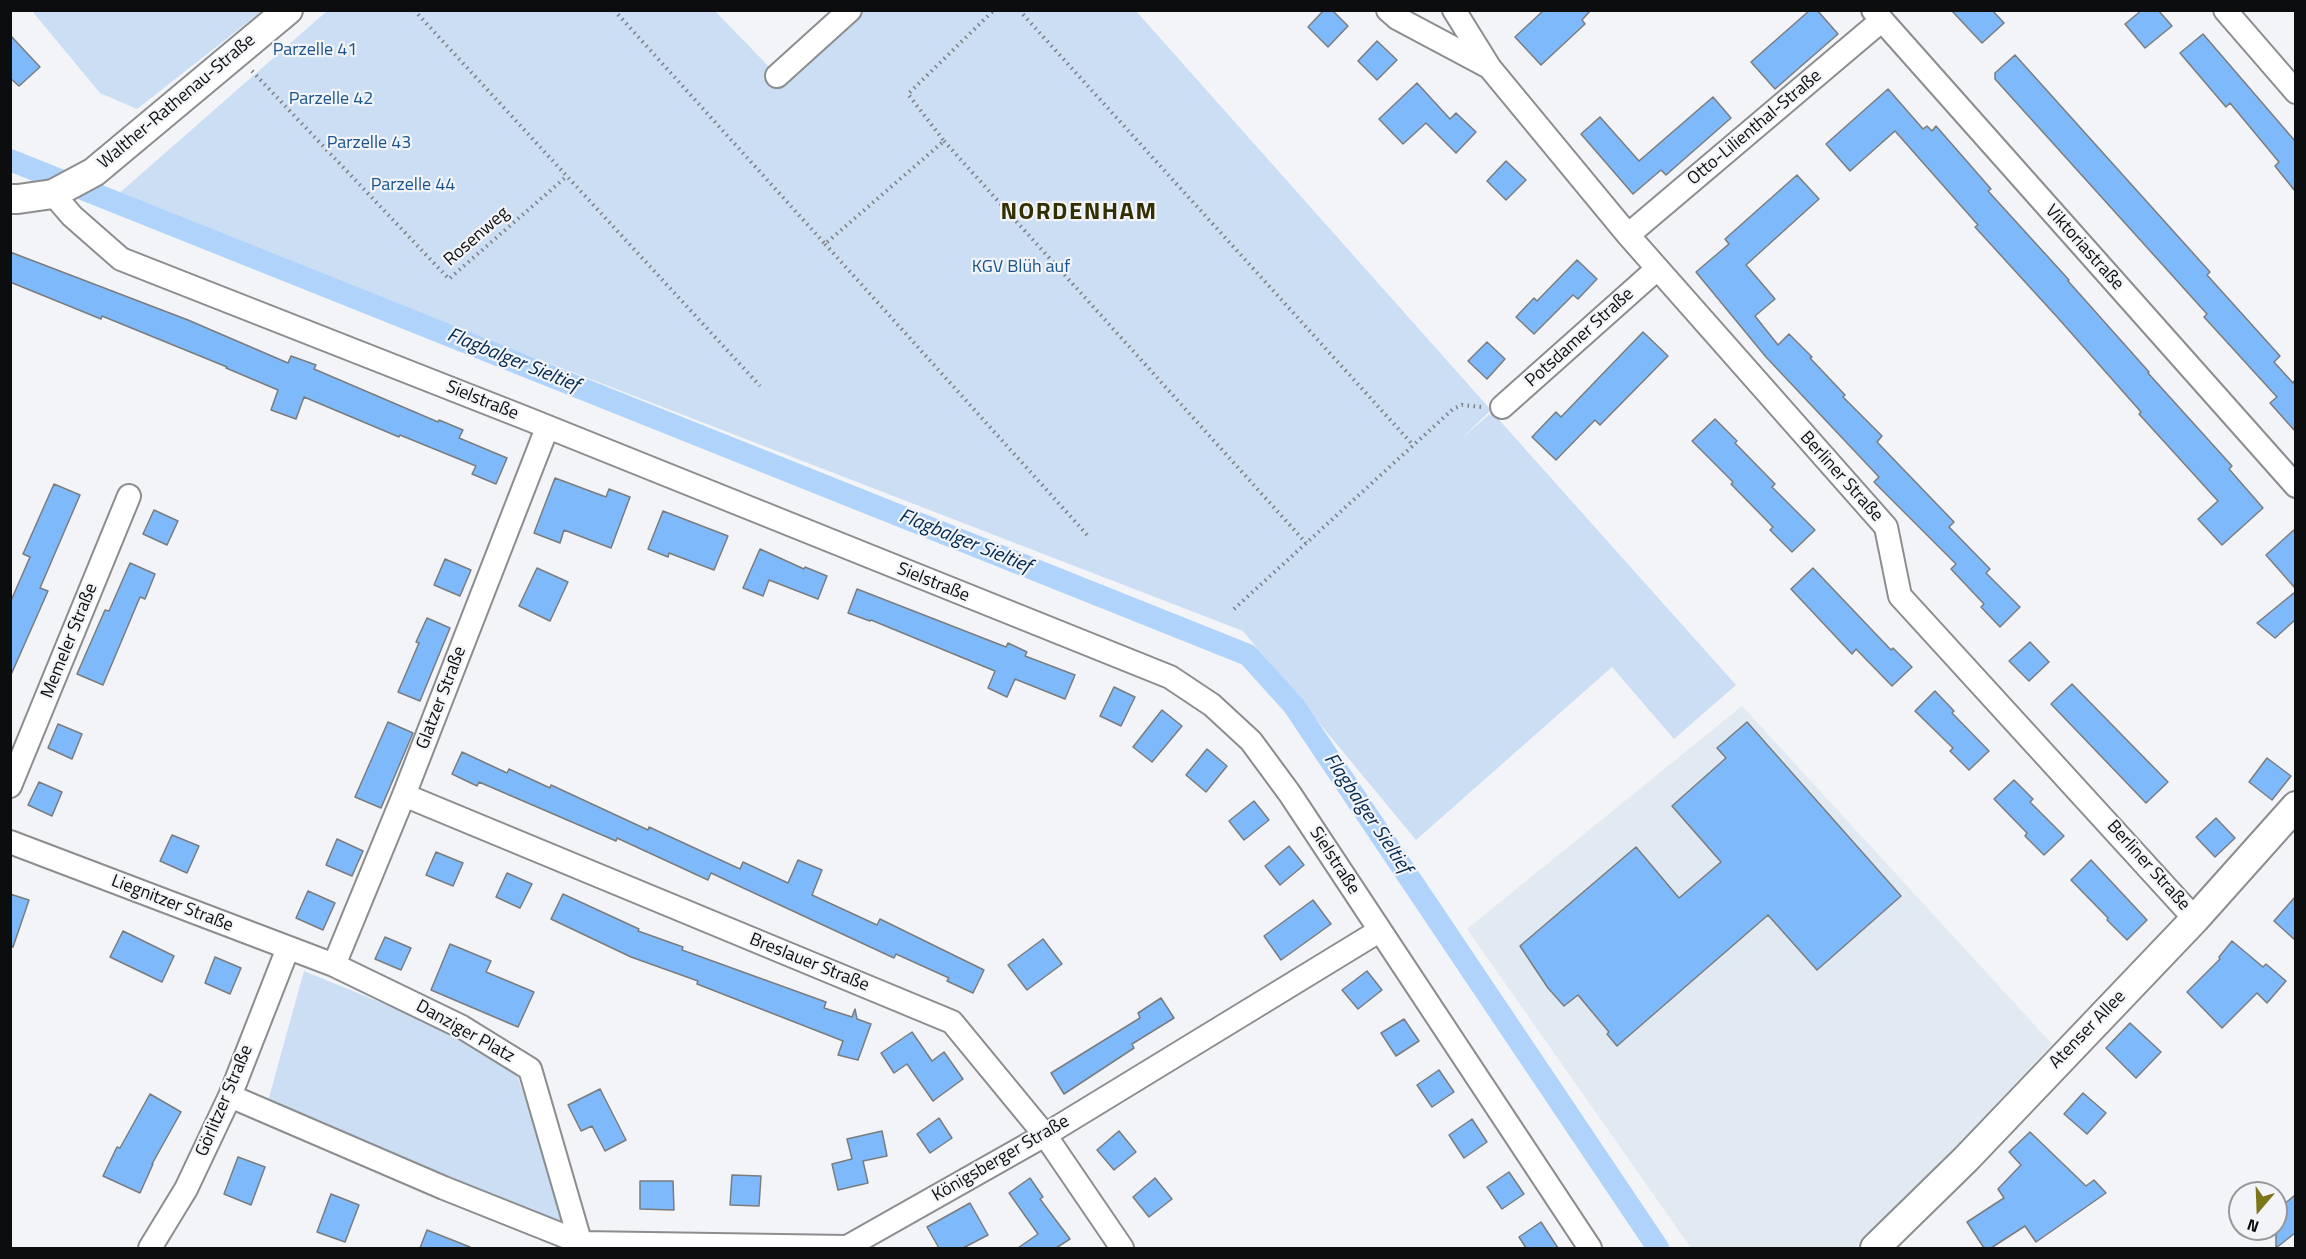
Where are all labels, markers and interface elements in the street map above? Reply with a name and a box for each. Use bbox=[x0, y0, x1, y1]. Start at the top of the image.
street label: Walther-Rathenau-Straße bbox=[94, 30, 260, 174]
park label: Parzelle 41 bbox=[273, 40, 357, 62]
street label: Otto-Lilienthal-Straße bbox=[1684, 66, 1826, 190]
park label: Parzelle 42 bbox=[289, 89, 373, 111]
park label: Parzelle 43 bbox=[327, 133, 411, 155]
park label: Parzelle 44 bbox=[371, 175, 455, 197]
district label: NORDENHAM bbox=[1000, 199, 1158, 227]
street label: Viktoriastraße bbox=[2040, 201, 2128, 295]
street label: Rosenweg bbox=[440, 203, 514, 271]
park label: KGV Blüh auf bbox=[972, 257, 1070, 279]
street label: Potsdamer Straße bbox=[1521, 284, 1639, 392]
water label: Flagbalger Sieltief bbox=[443, 324, 583, 398]
street label: Sielstraße bbox=[443, 377, 521, 425]
street label: Berliner Straße bbox=[1795, 427, 1887, 527]
water label: Flagbalger Sieltief bbox=[895, 505, 1035, 579]
street label: Sielstraße bbox=[894, 559, 972, 607]
street label: Memeler Straße bbox=[37, 580, 103, 702]
street label: Glatzer Straße bbox=[412, 643, 472, 753]
water label: Flagbalger Sieltief bbox=[1318, 749, 1416, 879]
street label: Berliner Straße bbox=[2102, 816, 2194, 916]
street label: Sielstraße bbox=[1304, 823, 1364, 899]
street label: Liegnitzer Straße bbox=[108, 871, 236, 937]
street label: Breslauer Straße bbox=[746, 929, 872, 997]
street label: Atenser Allee bbox=[2045, 986, 2131, 1074]
street label: Danziger Platz bbox=[412, 996, 518, 1068]
street label: Görlitzer Straße bbox=[192, 1042, 258, 1160]
street label: Königsberger Straße bbox=[929, 1111, 1073, 1207]
north arrow bbox=[2228, 1181, 2288, 1241]
text: N bbox=[2244, 1213, 2262, 1239]

